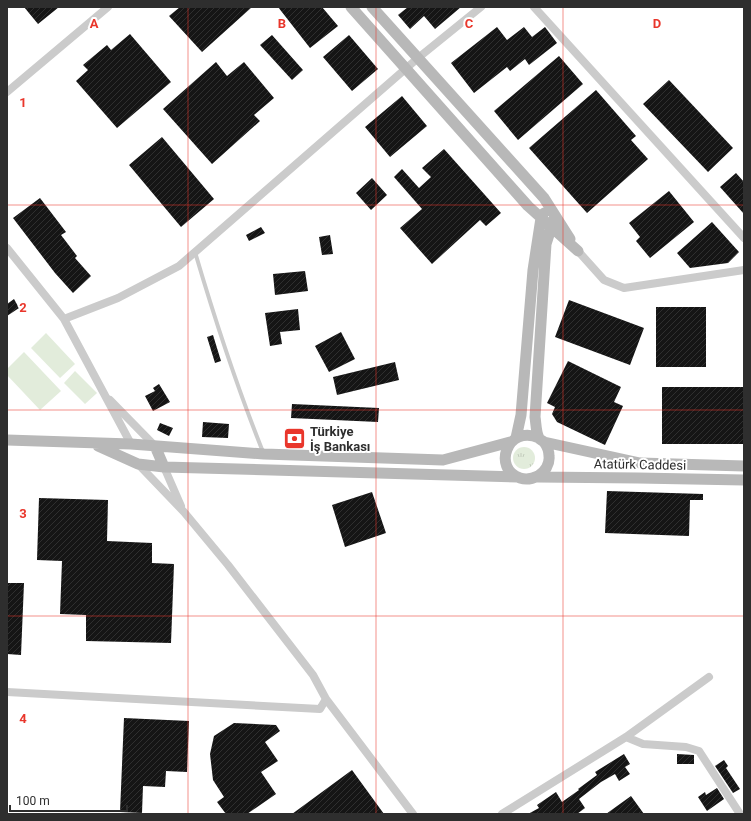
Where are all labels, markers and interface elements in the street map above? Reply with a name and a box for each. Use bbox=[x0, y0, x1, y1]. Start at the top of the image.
text: A bbox=[90, 16, 99, 31]
text: B bbox=[278, 16, 286, 31]
text: C bbox=[465, 16, 474, 31]
text: D bbox=[653, 16, 661, 31]
text: 1 bbox=[19, 95, 27, 110]
text: 2 bbox=[19, 300, 27, 315]
place label: Türkiye İş Bankası bbox=[310, 424, 370, 454]
bank icon: Türkiye İş Bankası bbox=[282, 425, 308, 451]
street label: Atatürk Caddesi bbox=[594, 456, 686, 473]
text: 3 bbox=[19, 506, 27, 521]
text: 4 bbox=[19, 711, 27, 726]
scale bar bbox=[10, 787, 127, 813]
text: 100 m bbox=[16, 794, 50, 808]

